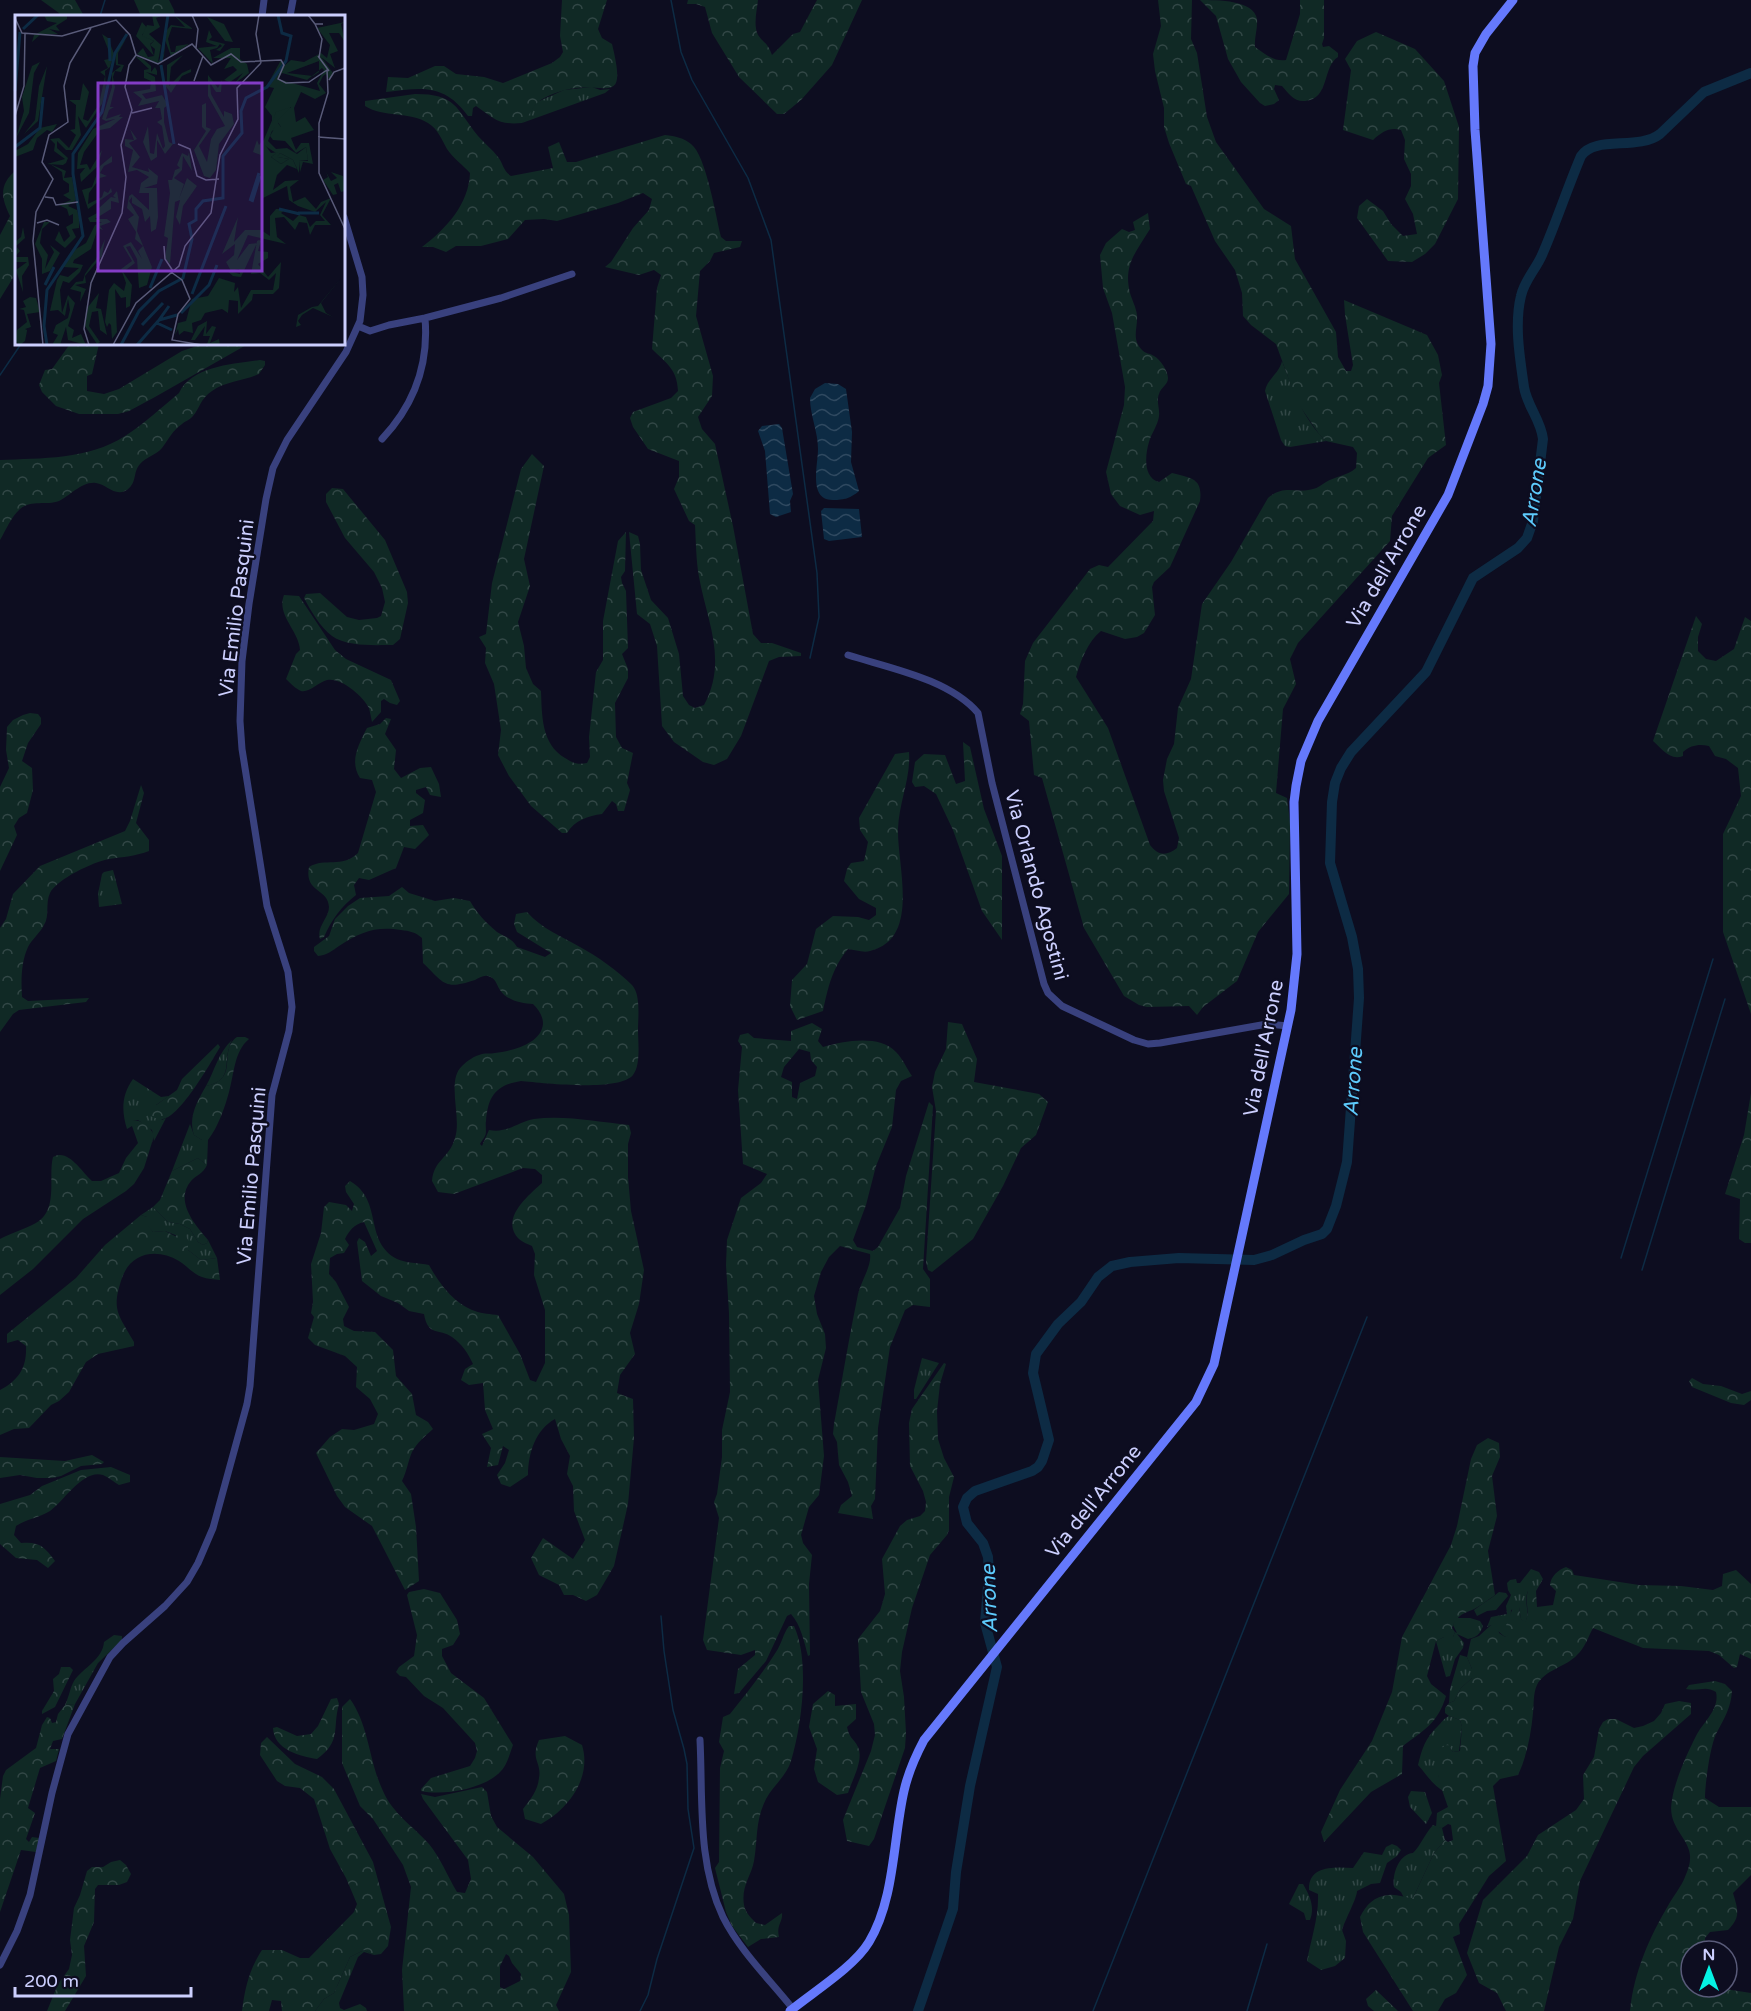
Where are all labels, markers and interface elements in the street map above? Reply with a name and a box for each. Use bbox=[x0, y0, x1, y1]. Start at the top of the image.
inset map bbox=[15, 15, 345, 345]
water label: Arrone bbox=[1517, 456, 1552, 529]
street label: Via dell'Arrone bbox=[1342, 500, 1432, 633]
street label: Via Emilio Pasquini bbox=[214, 518, 260, 698]
street label: Via Orlando Agostini bbox=[999, 788, 1073, 983]
street label: Via dell'Arrone bbox=[1239, 978, 1289, 1119]
water label: Arrone bbox=[1339, 1046, 1368, 1117]
street label: Via Emilio Pasquini bbox=[232, 1086, 272, 1266]
street label: Via dell'Arrone bbox=[1041, 1440, 1147, 1563]
water label: Arrone bbox=[976, 1563, 1003, 1634]
north arrow bbox=[1679, 1939, 1739, 1999]
text: N bbox=[1703, 1945, 1715, 1965]
scale bar bbox=[15, 1960, 190, 1998]
text: 200 m bbox=[24, 1970, 79, 1992]

